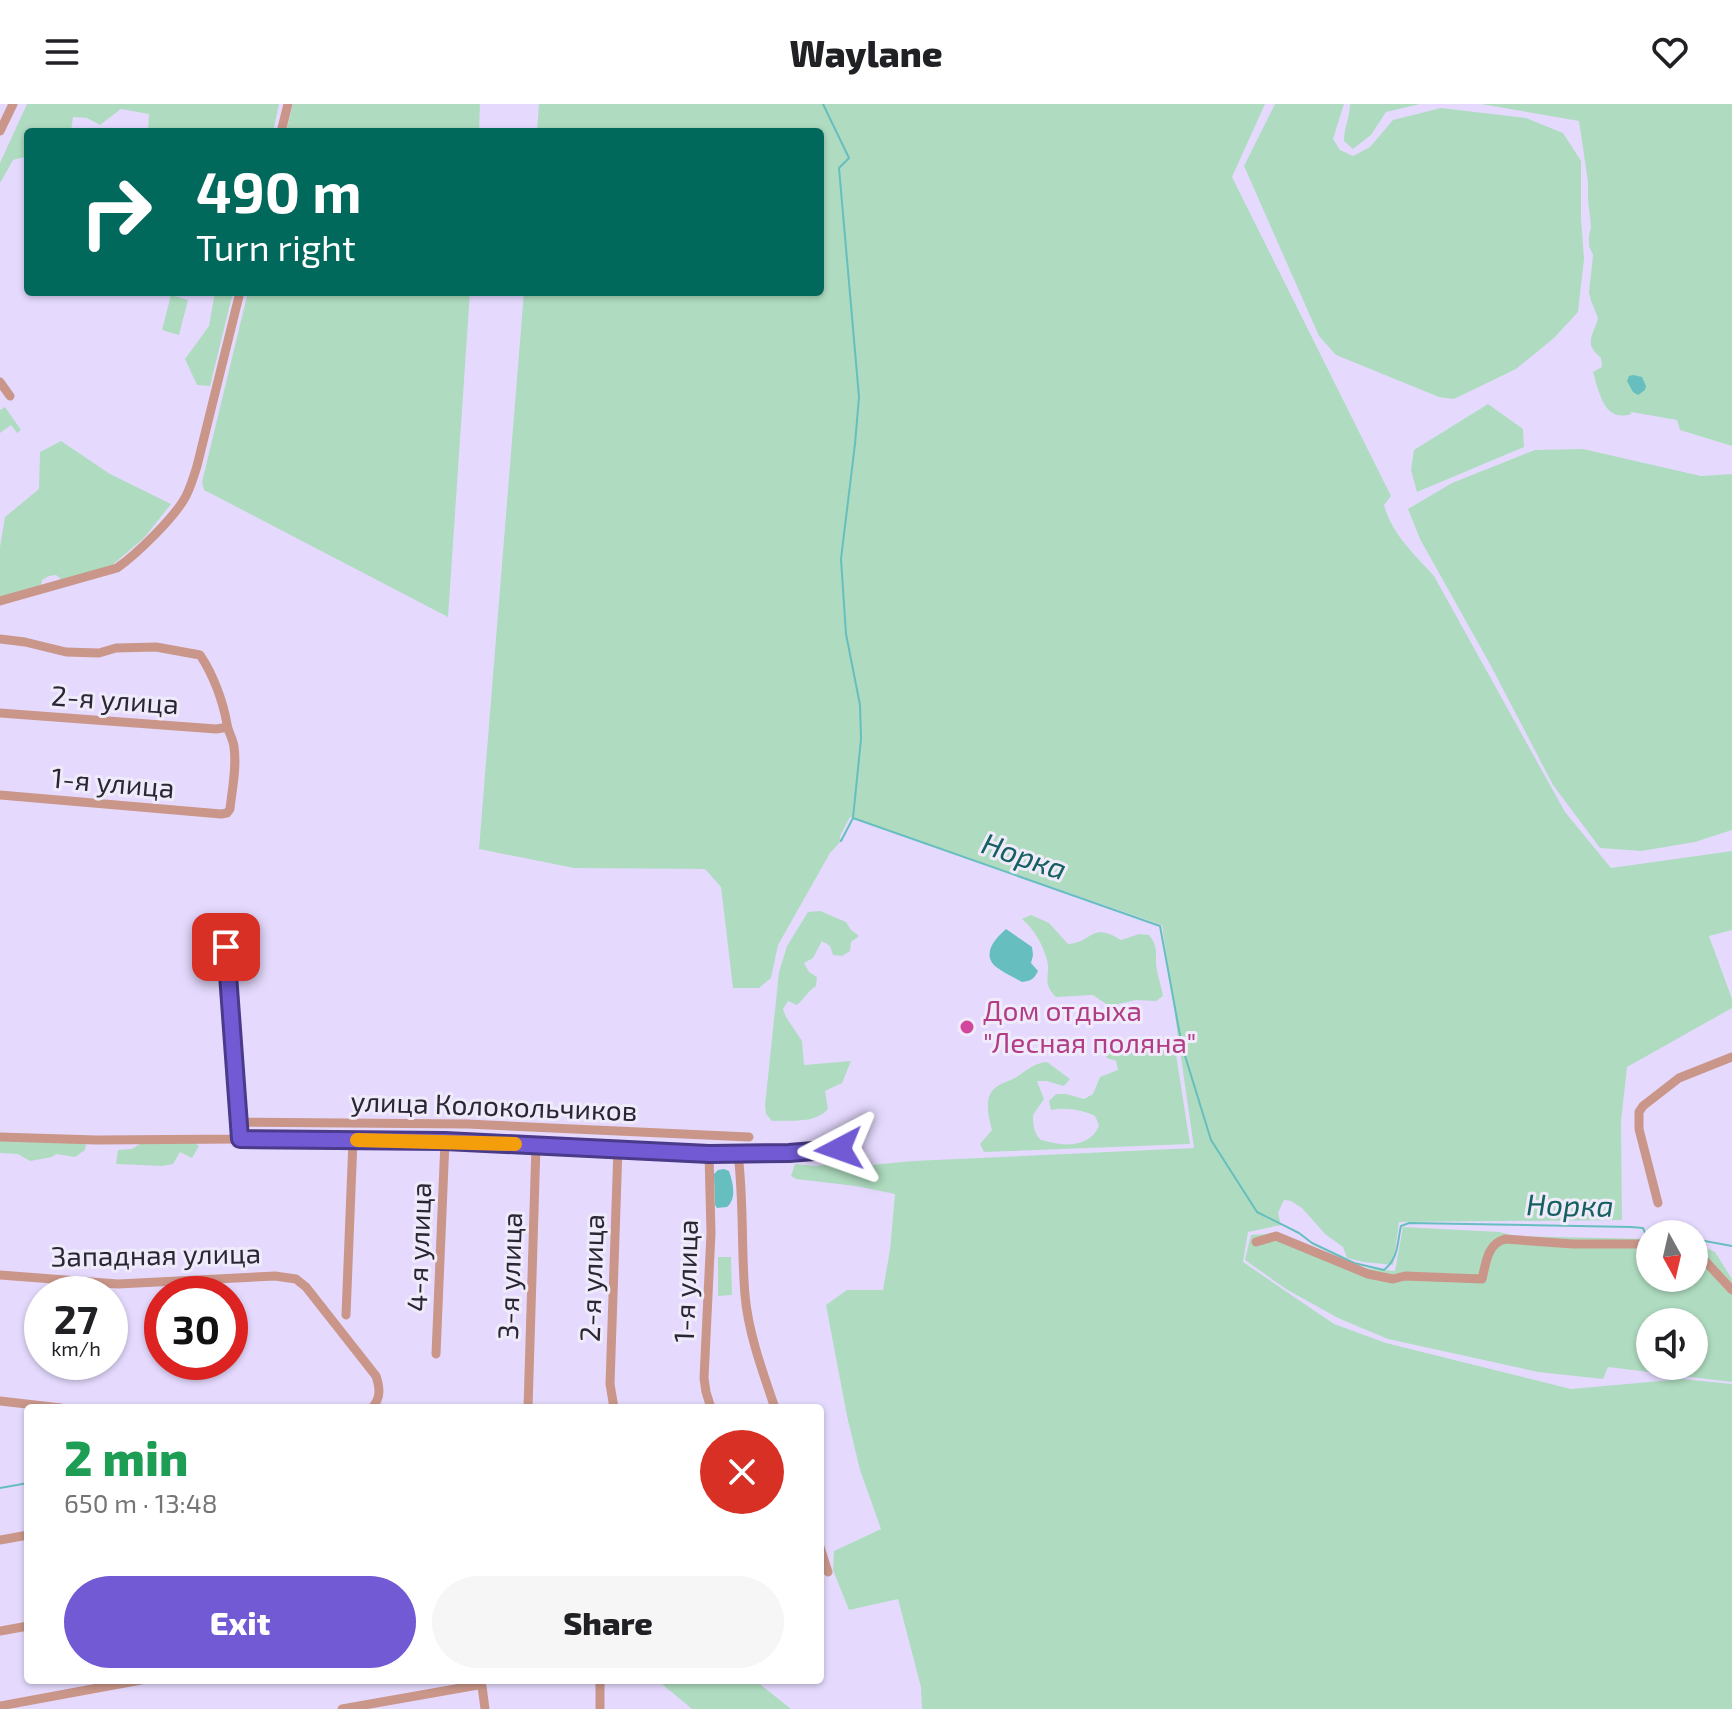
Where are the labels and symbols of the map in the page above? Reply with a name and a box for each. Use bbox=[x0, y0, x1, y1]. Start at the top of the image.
street label: 2-я улица bbox=[50, 678, 180, 720]
street label: 1-я улица bbox=[50, 760, 176, 804]
water label: Норка bbox=[977, 824, 1072, 886]
pin bbox=[192, 913, 260, 981]
place label: Дом отдыха "Лесная поляна" bbox=[983, 993, 1197, 1059]
marker: Дом отдыха "Лесная поляна" bbox=[958, 1018, 976, 1036]
street label: улица Колокольчиков bbox=[350, 1083, 638, 1127]
position arrow bbox=[797, 1107, 881, 1191]
street label: 4-я улица bbox=[399, 1182, 437, 1312]
water label: Норка bbox=[1526, 1185, 1614, 1223]
street label: 3-я улица bbox=[490, 1212, 528, 1340]
street label: 2-я улица bbox=[572, 1213, 610, 1343]
street label: 1-я улица bbox=[666, 1219, 704, 1343]
north arrow bbox=[1636, 1220, 1708, 1292]
street label: Западная улица bbox=[51, 1235, 261, 1273]
speed limit sign: 30 bbox=[144, 1276, 248, 1380]

